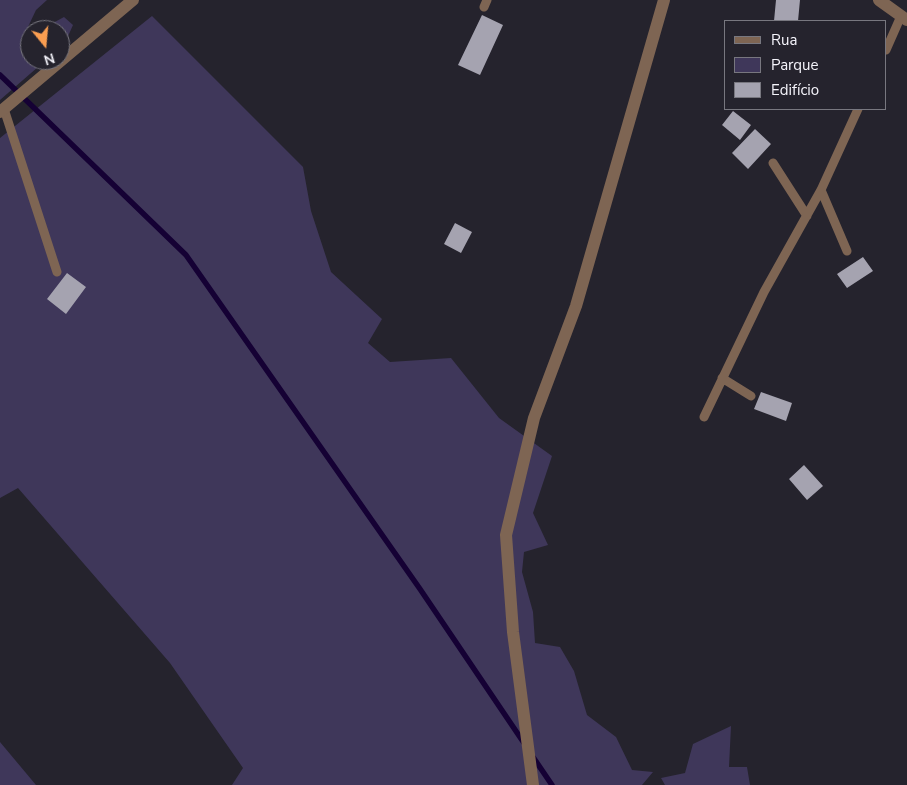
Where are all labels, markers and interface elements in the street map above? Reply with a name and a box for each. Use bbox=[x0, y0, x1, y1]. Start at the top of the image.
north arrow bbox=[20, 20, 70, 70]
legend bbox=[724, 20, 887, 110]
text: Rua bbox=[771, 30, 797, 50]
text: N bbox=[41, 48, 57, 69]
text: Parque bbox=[771, 55, 819, 75]
text: Edifício bbox=[771, 80, 819, 100]

